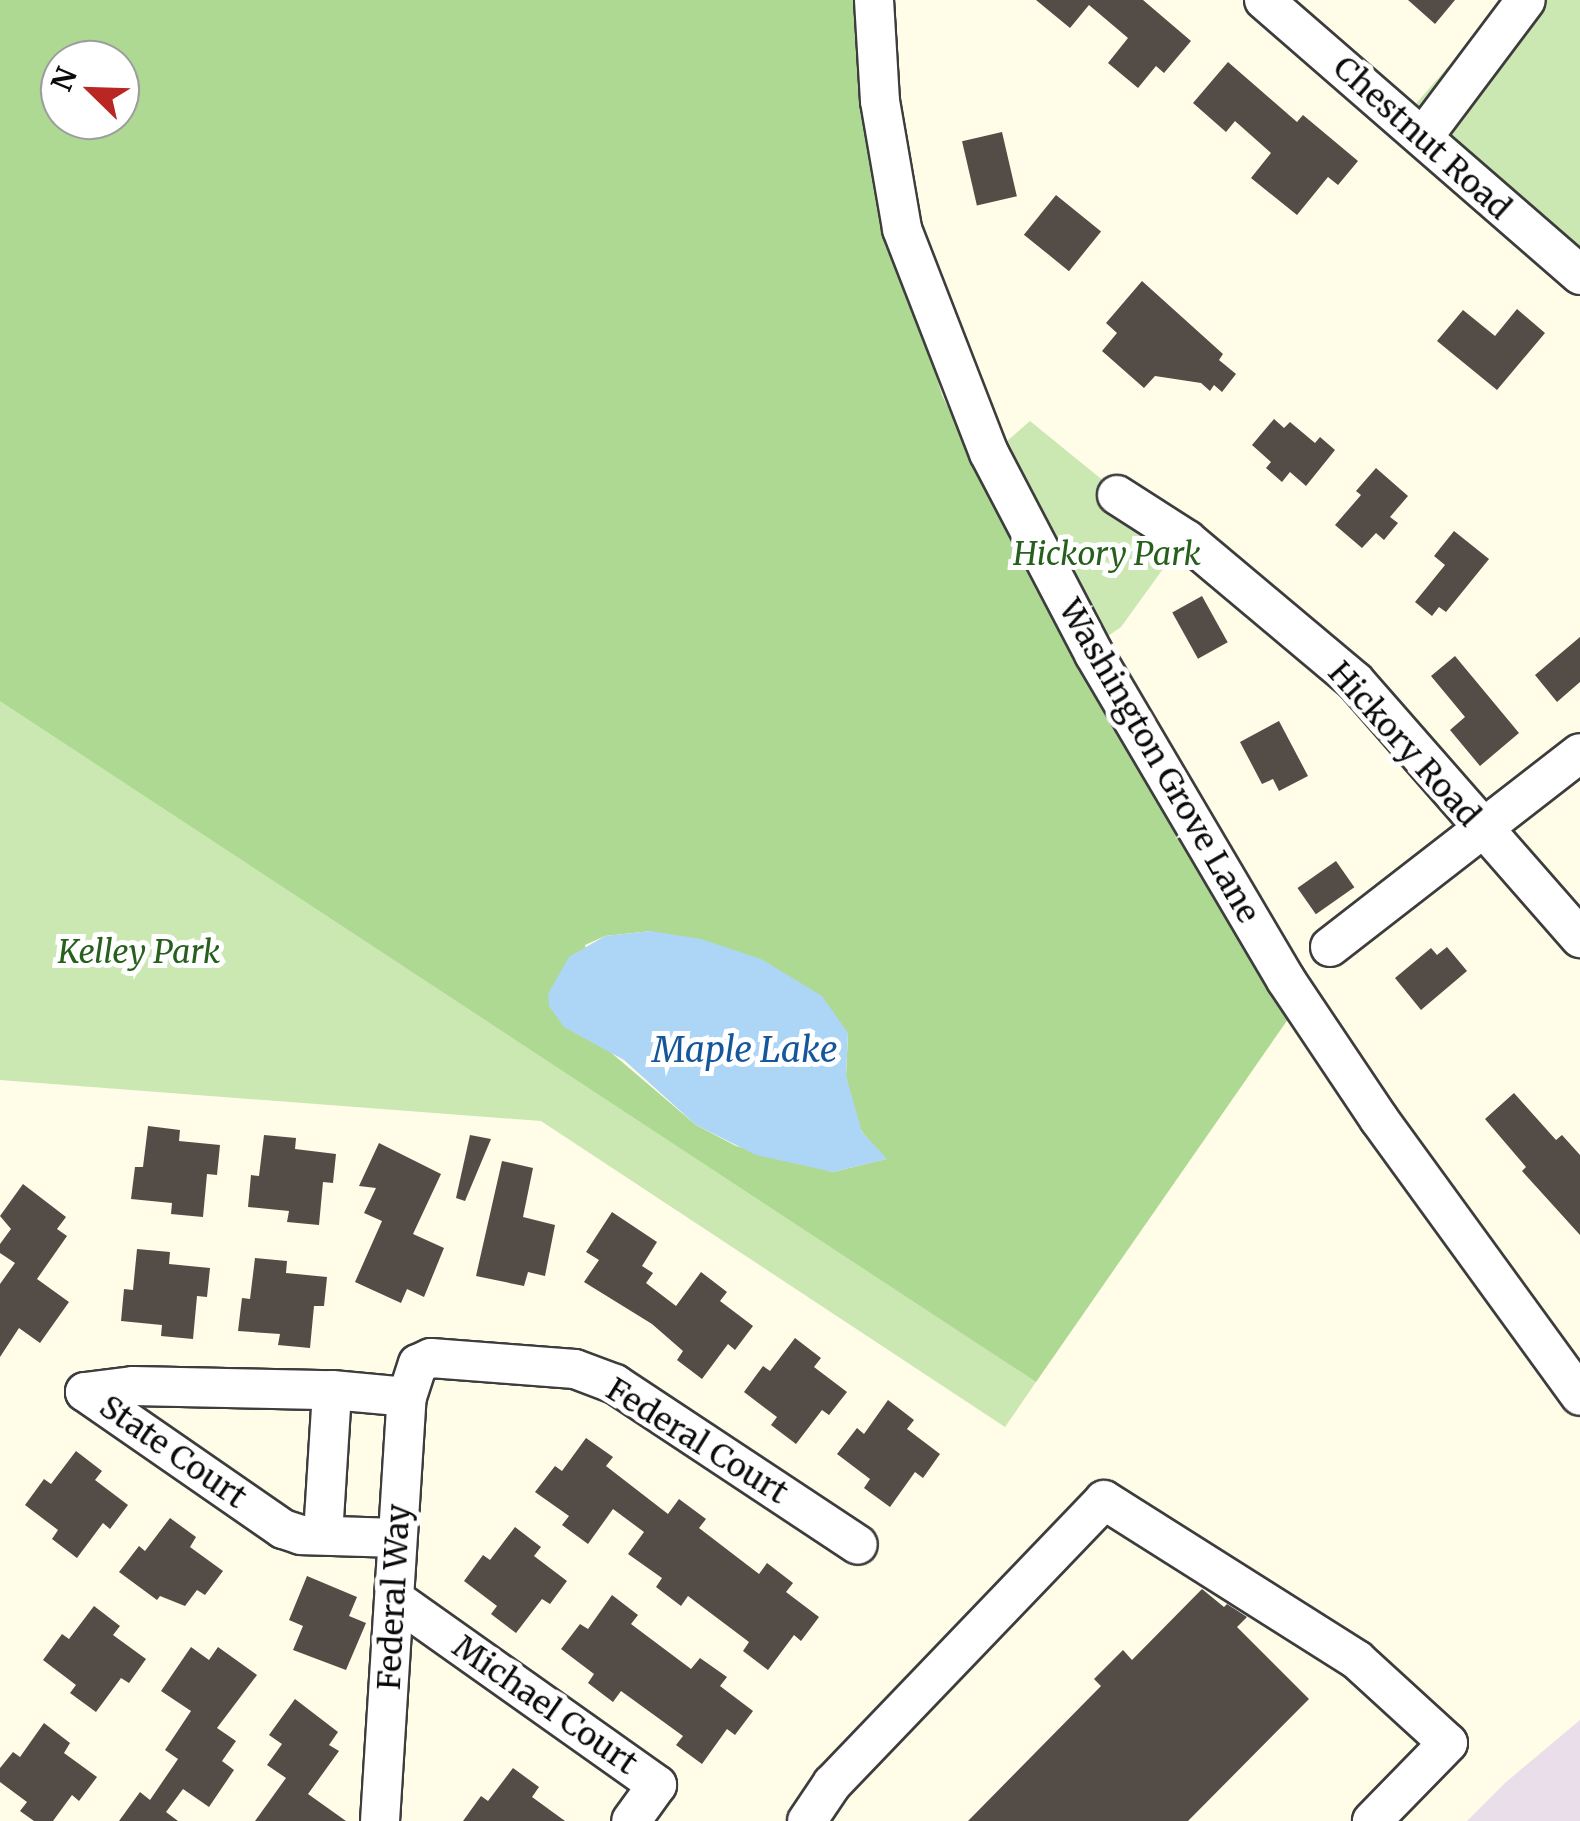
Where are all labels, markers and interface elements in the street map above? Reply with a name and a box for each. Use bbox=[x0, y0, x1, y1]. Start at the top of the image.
north arrow bbox=[40, 40, 140, 140]
street label: Chestnut Road bbox=[1325, 48, 1519, 228]
text: N bbox=[43, 62, 85, 96]
park label: Hickory Park bbox=[1013, 535, 1201, 573]
street label: Washington Grove Lane bbox=[1051, 592, 1267, 930]
street label: Hickory Road bbox=[1320, 654, 1488, 834]
park label: Kelley Park bbox=[58, 933, 220, 971]
water label: Maple Lake bbox=[652, 1029, 838, 1071]
street label: Federal Court bbox=[599, 1370, 795, 1512]
street label: State Court bbox=[92, 1387, 254, 1517]
street label: Federal Way bbox=[370, 1503, 418, 1691]
street label: Michael Court bbox=[445, 1627, 645, 1783]

